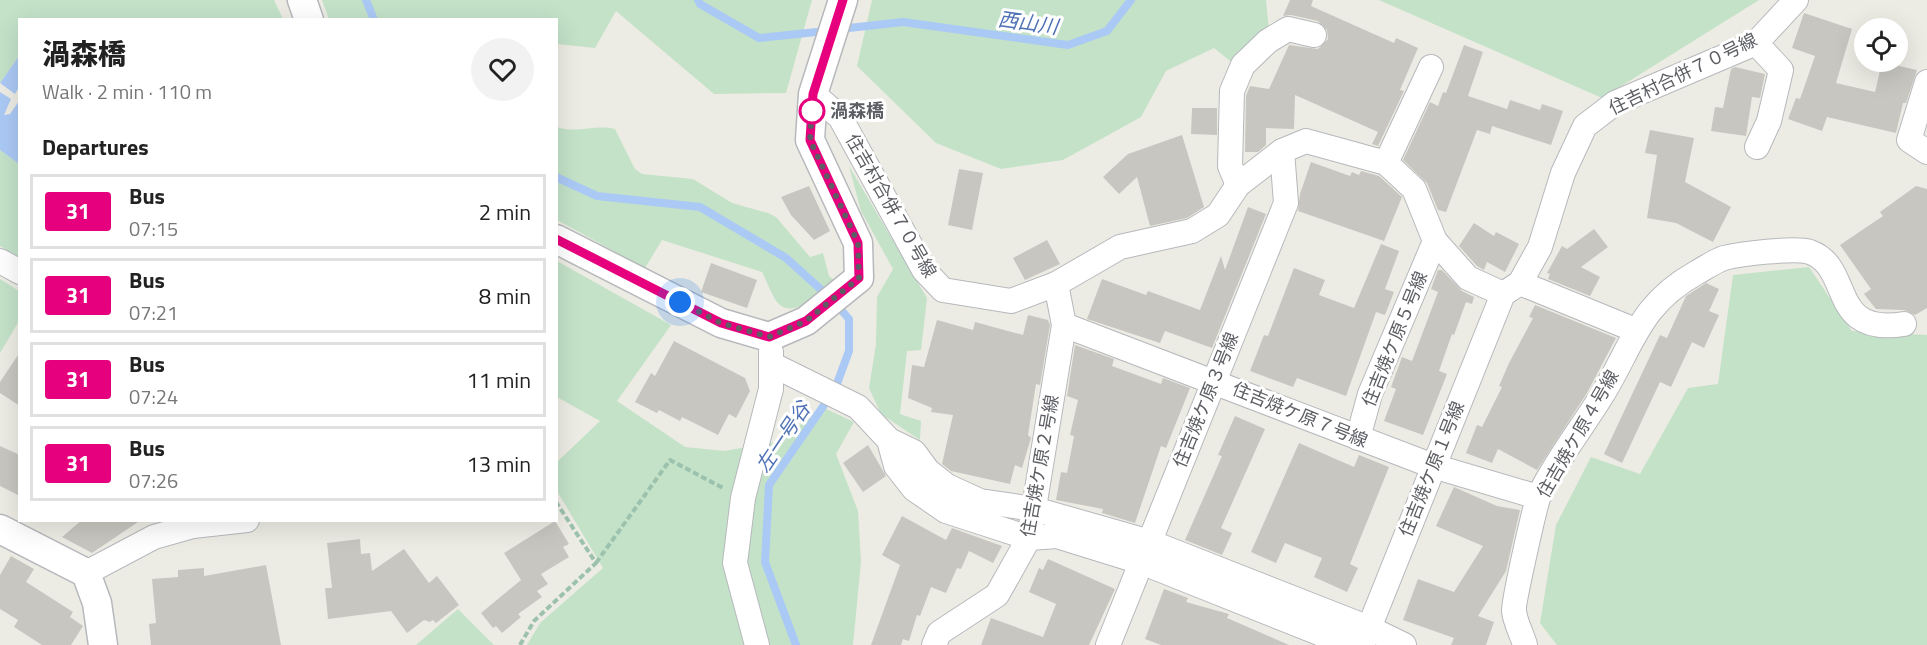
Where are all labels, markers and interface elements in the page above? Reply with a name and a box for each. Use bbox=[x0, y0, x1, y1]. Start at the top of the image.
water label: 西山川 bbox=[996, 3, 1062, 42]
map controls bbox=[1854, 18, 1908, 72]
button: locate bbox=[1854, 18, 1908, 72]
street label: 住吉村合併７０号線 bbox=[1604, 26, 1762, 121]
text: 渦森橋 bbox=[42, 32, 126, 75]
button: heart bbox=[471, 38, 534, 101]
text: Walk · 2 min · 110 m bbox=[42, 76, 212, 107]
place label: 渦森橋 bbox=[830, 97, 884, 124]
marker: 渦森橋 bbox=[799, 98, 825, 124]
street label: 住吉村合併７０号線 bbox=[839, 129, 944, 283]
text: Departures bbox=[42, 130, 149, 164]
text: Bus bbox=[129, 179, 165, 213]
text: 31 bbox=[66, 195, 90, 227]
text: 2 min bbox=[479, 195, 531, 229]
text: 07:15 bbox=[129, 213, 178, 244]
text: Bus bbox=[129, 263, 165, 297]
street label: 住吉焼ケ原５号線 bbox=[1355, 267, 1434, 411]
text: 31 bbox=[66, 279, 90, 311]
text: 8 min bbox=[479, 279, 531, 313]
your location bbox=[665, 287, 695, 317]
text: 07:21 bbox=[129, 297, 178, 328]
street label: 住吉焼ケ原３号線 bbox=[1166, 328, 1245, 472]
text: Bus bbox=[129, 347, 165, 381]
text: 31 bbox=[66, 363, 90, 395]
text: 11 min bbox=[466, 363, 531, 397]
street label: 住吉焼ケ原４号線 bbox=[1530, 365, 1625, 503]
street label: 住吉焼ケ原７号線 bbox=[1228, 375, 1372, 454]
text: 07:24 bbox=[129, 381, 178, 412]
water label: 左一号谷 bbox=[747, 393, 819, 479]
street label: 住吉焼ケ原２号線 bbox=[1014, 393, 1065, 539]
street label: 住吉焼ケ原１号線 bbox=[1392, 397, 1471, 541]
text: Bus bbox=[129, 431, 165, 465]
text: 31 bbox=[66, 447, 90, 479]
text: 13 min bbox=[466, 447, 531, 481]
text: 07:26 bbox=[129, 465, 178, 496]

